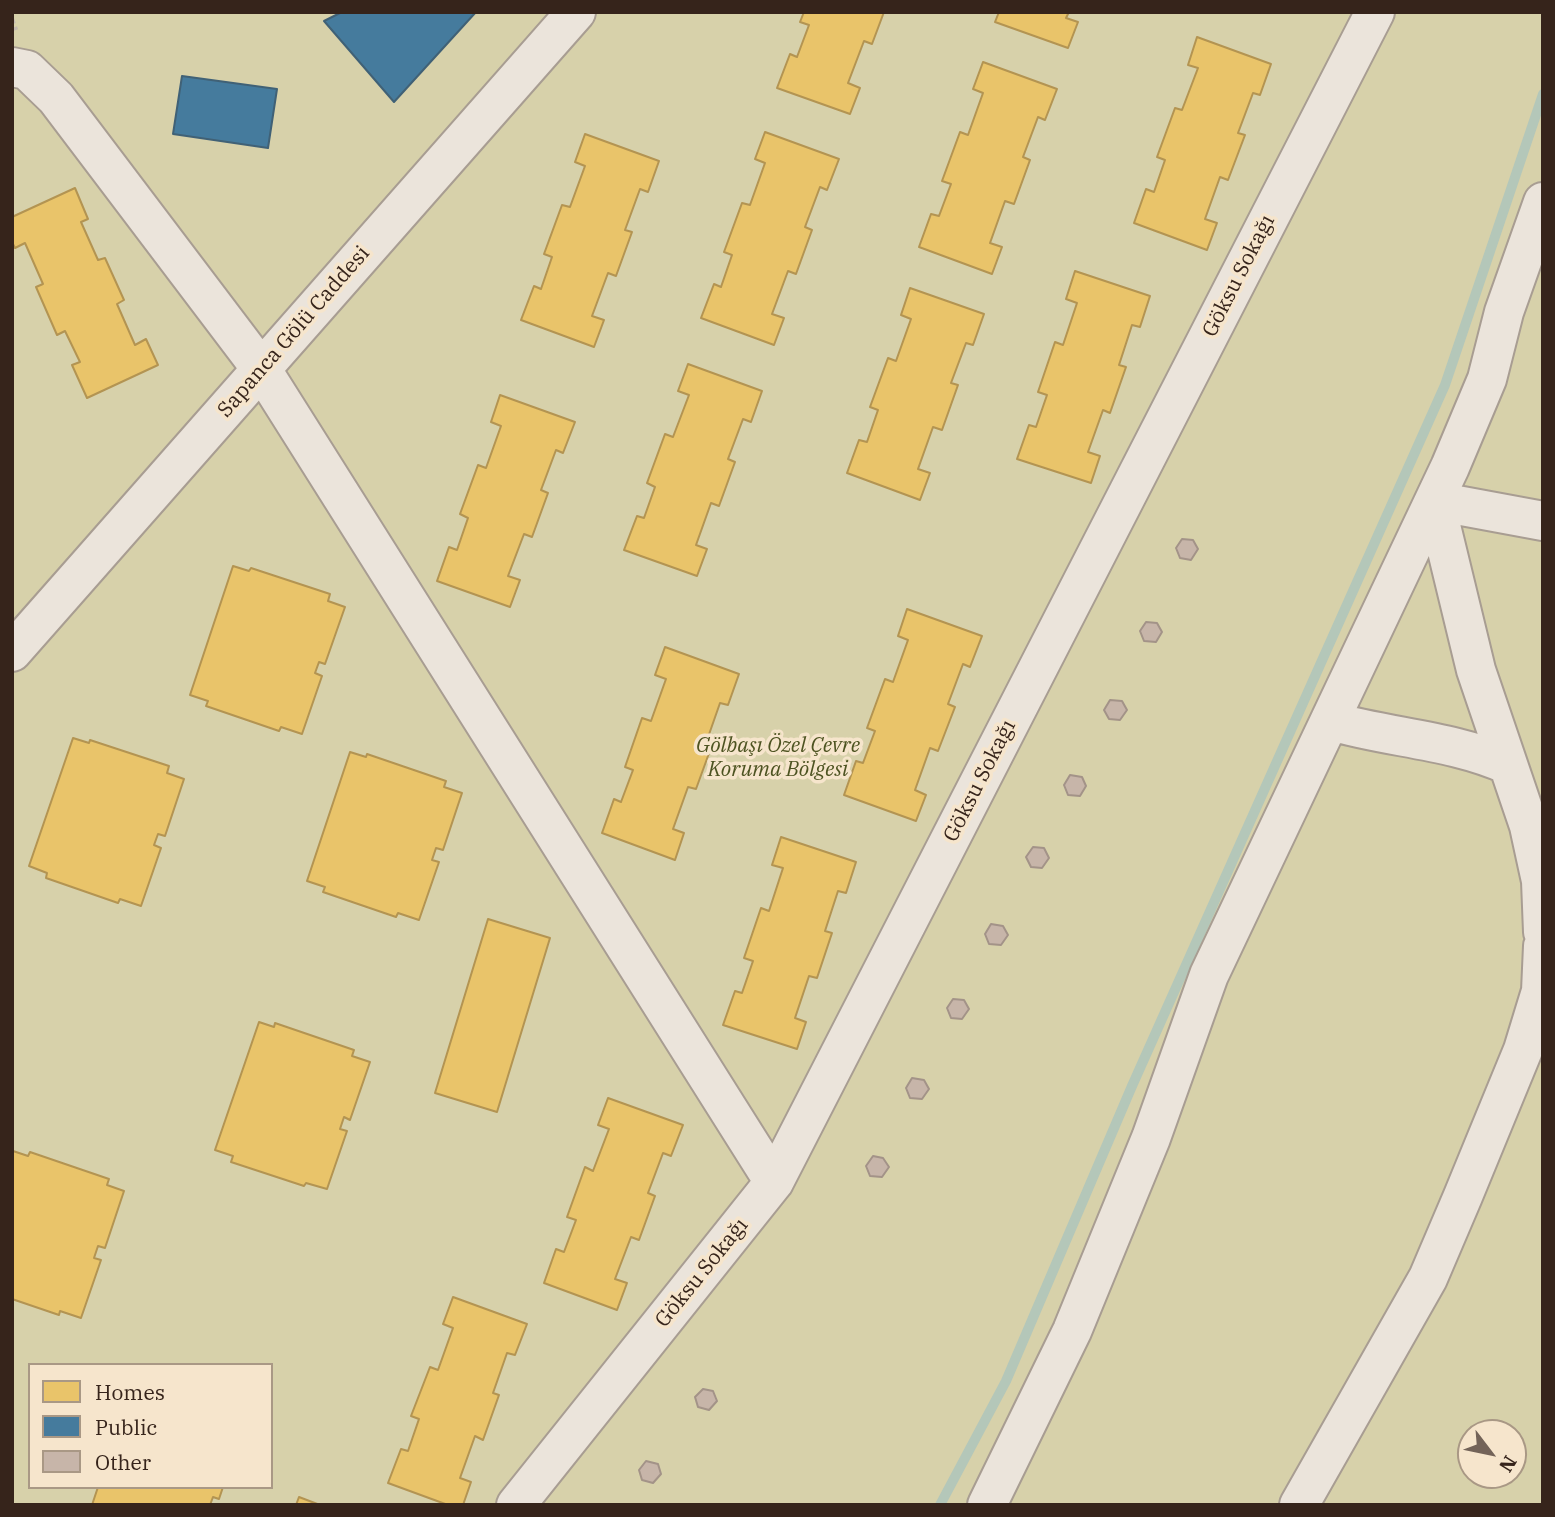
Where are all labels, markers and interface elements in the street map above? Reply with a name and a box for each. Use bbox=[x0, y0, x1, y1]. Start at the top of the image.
street label: Göksu Sokağı bbox=[1198, 211, 1280, 341]
street label: Sapanca Gölü Caddesi bbox=[213, 241, 375, 423]
street label: Göksu Sokağı bbox=[939, 716, 1021, 846]
park label: Gölbaşı Özel Çevre Koruma Bölgesi bbox=[696, 733, 860, 783]
street label: Göksu Sokağı bbox=[650, 1213, 754, 1333]
legend bbox=[28, 1363, 273, 1489]
text: Homes bbox=[95, 1378, 165, 1406]
text: Public bbox=[95, 1413, 157, 1441]
north arrow bbox=[1457, 1419, 1527, 1489]
text: Other bbox=[95, 1448, 151, 1476]
text: N bbox=[1494, 1451, 1522, 1477]

